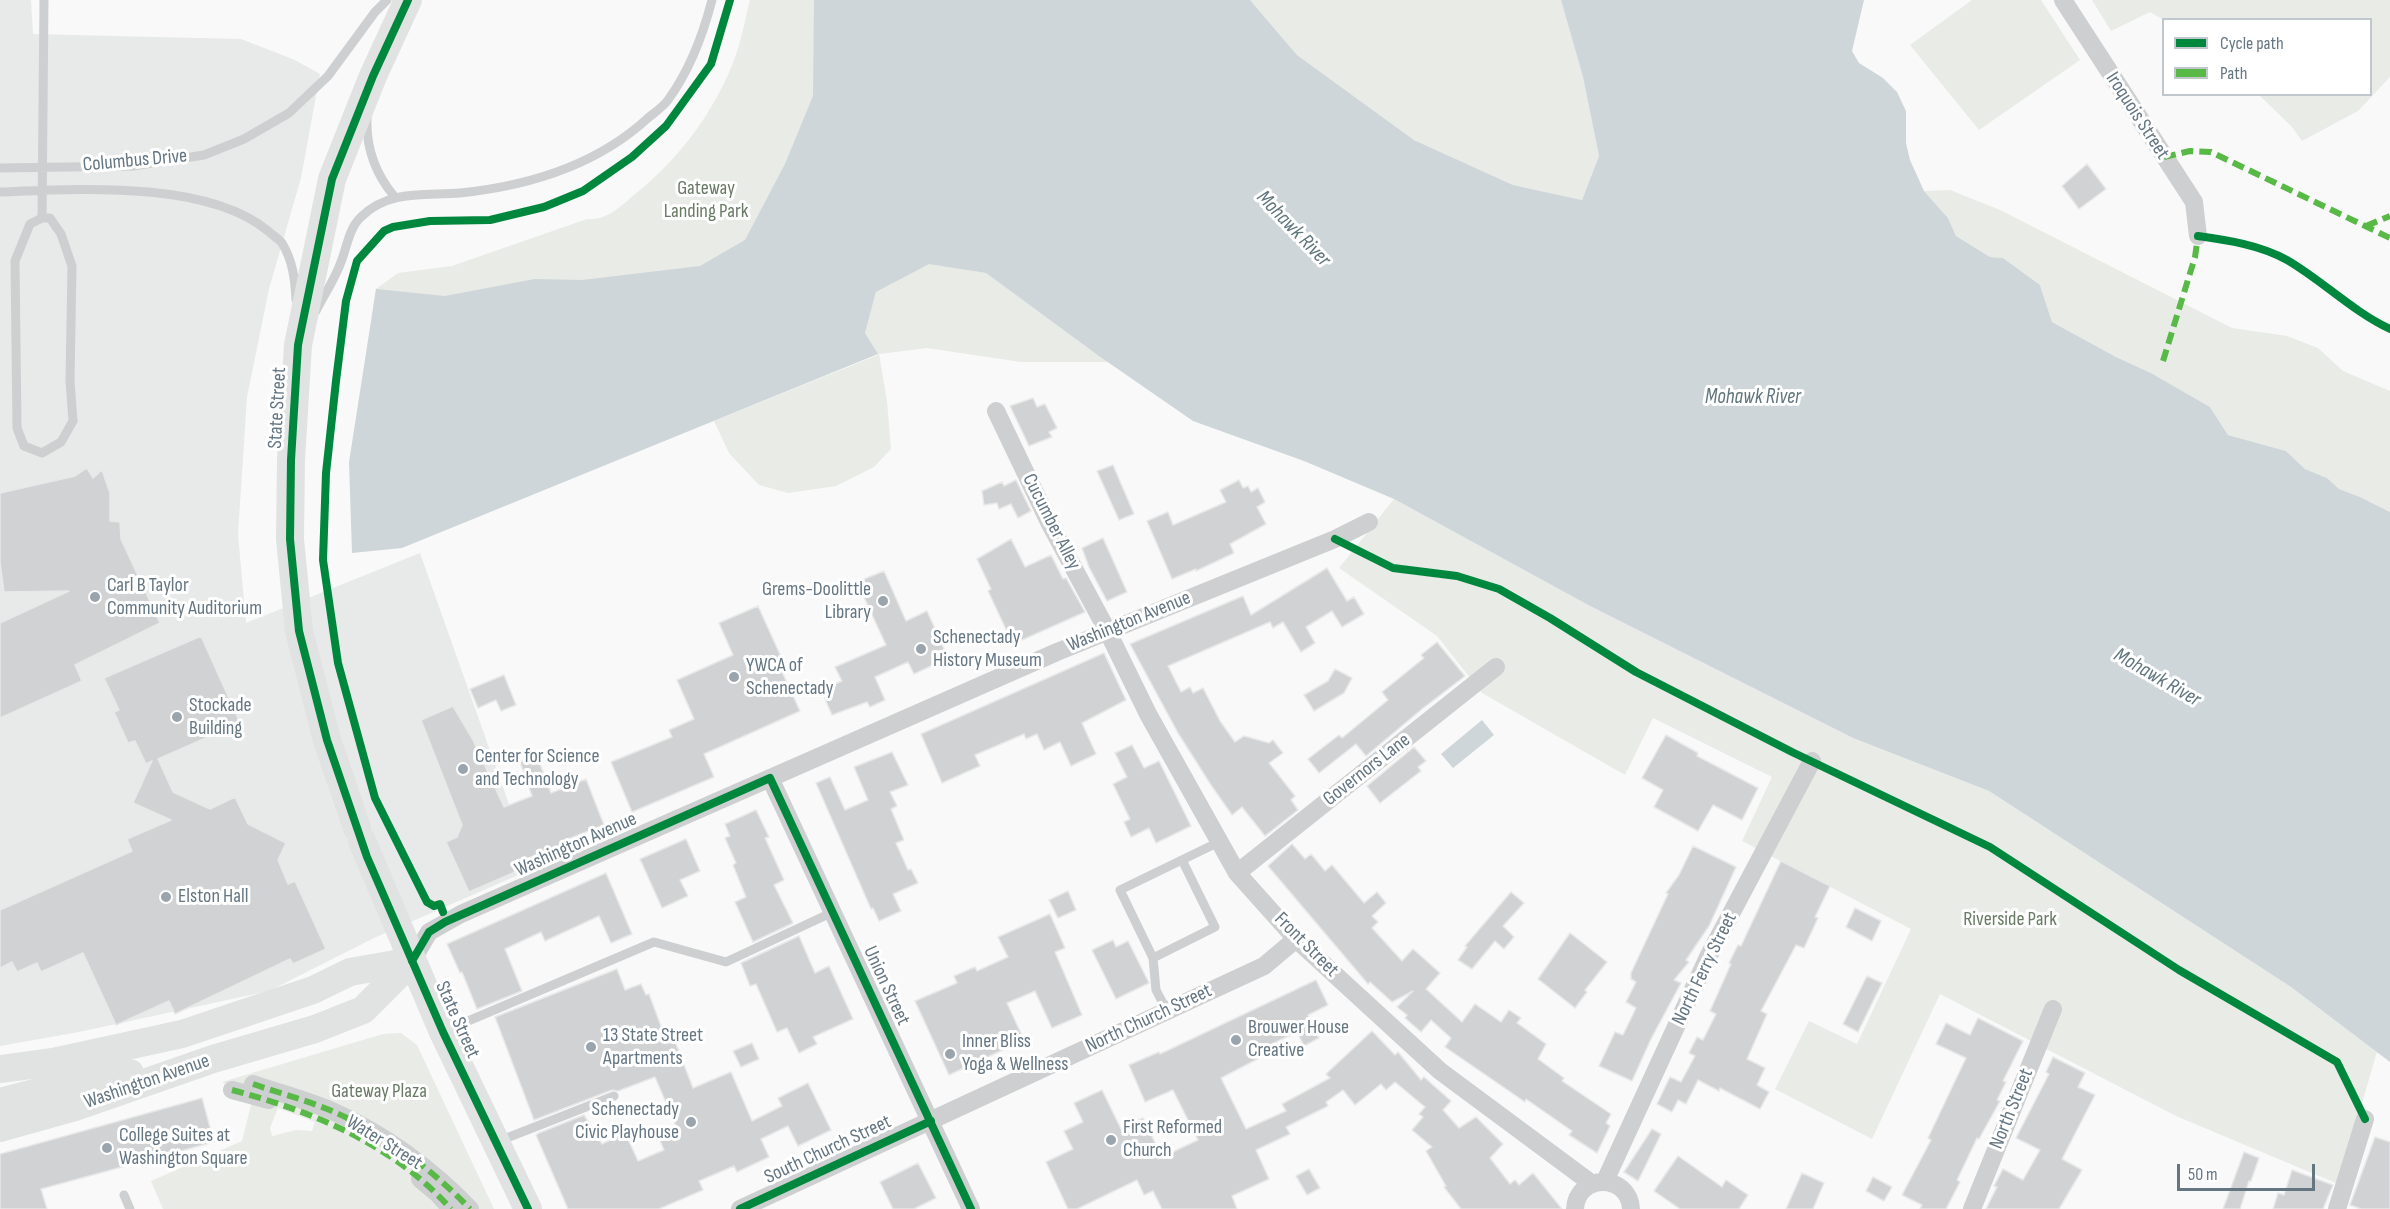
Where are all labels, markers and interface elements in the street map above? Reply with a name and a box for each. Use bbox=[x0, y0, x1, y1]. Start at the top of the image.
legend bbox=[2162, 18, 2372, 96]
text: Cycle path bbox=[2220, 33, 2284, 54]
text: Path bbox=[2220, 63, 2248, 84]
street label: Iroquois Street bbox=[2100, 68, 2174, 164]
street label: Columbus Drive bbox=[82, 144, 188, 178]
park label: Gateway Landing Park bbox=[664, 177, 748, 224]
water label: Mohawk River bbox=[1251, 186, 1335, 272]
street label: State Street bbox=[264, 367, 292, 449]
water label: Mohawk River bbox=[1705, 385, 1801, 411]
street label: Cucumber Alley bbox=[1017, 470, 1085, 574]
place label: Carl B Taylor Community Auditorium bbox=[107, 574, 262, 621]
place label: Grems-Doolittle Library bbox=[762, 578, 871, 625]
street label: Washington Avenue bbox=[1064, 586, 1194, 658]
marker: Carl B Taylor Community Auditorium bbox=[88, 590, 102, 604]
marker: Grems-Doolittle Library bbox=[876, 594, 890, 608]
place label: Schenectady History Museum bbox=[933, 626, 1042, 673]
marker: Schenectady History Museum bbox=[914, 642, 928, 656]
water label: Mohawk River bbox=[2109, 643, 2205, 713]
place label: YWCA of Schenectady bbox=[746, 654, 833, 701]
marker: YWCA of Schenectady bbox=[727, 670, 741, 684]
place label: Stockade Building bbox=[189, 694, 252, 741]
marker: Stockade Building bbox=[170, 710, 184, 724]
street label: Governors Lane bbox=[1319, 729, 1415, 811]
place label: Center for Science and Technology bbox=[475, 745, 600, 792]
marker: Center for Science and Technology bbox=[456, 762, 470, 776]
street label: Washington Avenue bbox=[511, 807, 641, 883]
place label: Elston Hall bbox=[178, 885, 248, 909]
marker: Elston Hall bbox=[159, 890, 173, 904]
street label: Front Street bbox=[1269, 908, 1343, 982]
park label: Riverside Park bbox=[1963, 908, 2057, 932]
street label: North Ferry Street bbox=[1667, 909, 1743, 1029]
street label: Union Street bbox=[857, 943, 915, 1029]
street label: State Street bbox=[429, 978, 485, 1062]
street label: North Church Street bbox=[1082, 979, 1216, 1059]
place label: Brouwer House Creative bbox=[1248, 1016, 1349, 1063]
place label: 13 State Street Apartments bbox=[603, 1024, 703, 1071]
place label: Inner Bliss Yoga & Wellness bbox=[962, 1030, 1068, 1077]
marker: Brouwer House Creative bbox=[1229, 1033, 1243, 1047]
marker: 13 State Street Apartments bbox=[584, 1040, 598, 1054]
marker: Inner Bliss Yoga & Wellness bbox=[943, 1047, 957, 1061]
street label: Washington Avenue bbox=[81, 1049, 213, 1115]
street label: North Street bbox=[1985, 1065, 2039, 1153]
park label: Gateway Plaza bbox=[331, 1080, 427, 1104]
place label: Schenectady Civic Playhouse bbox=[575, 1098, 679, 1145]
street label: Water Street bbox=[341, 1110, 427, 1176]
street label: South Church Street bbox=[761, 1110, 895, 1190]
marker: Schenectady Civic Playhouse bbox=[684, 1115, 698, 1129]
place label: First Reformed Church bbox=[1123, 1116, 1222, 1163]
place label: College Suites at Washington Square bbox=[119, 1124, 247, 1171]
marker: First Reformed Church bbox=[1104, 1133, 1118, 1147]
marker: College Suites at Washington Square bbox=[100, 1141, 114, 1155]
scale bar bbox=[2180, 1152, 2318, 1190]
text: 50 m bbox=[2188, 1164, 2218, 1185]

